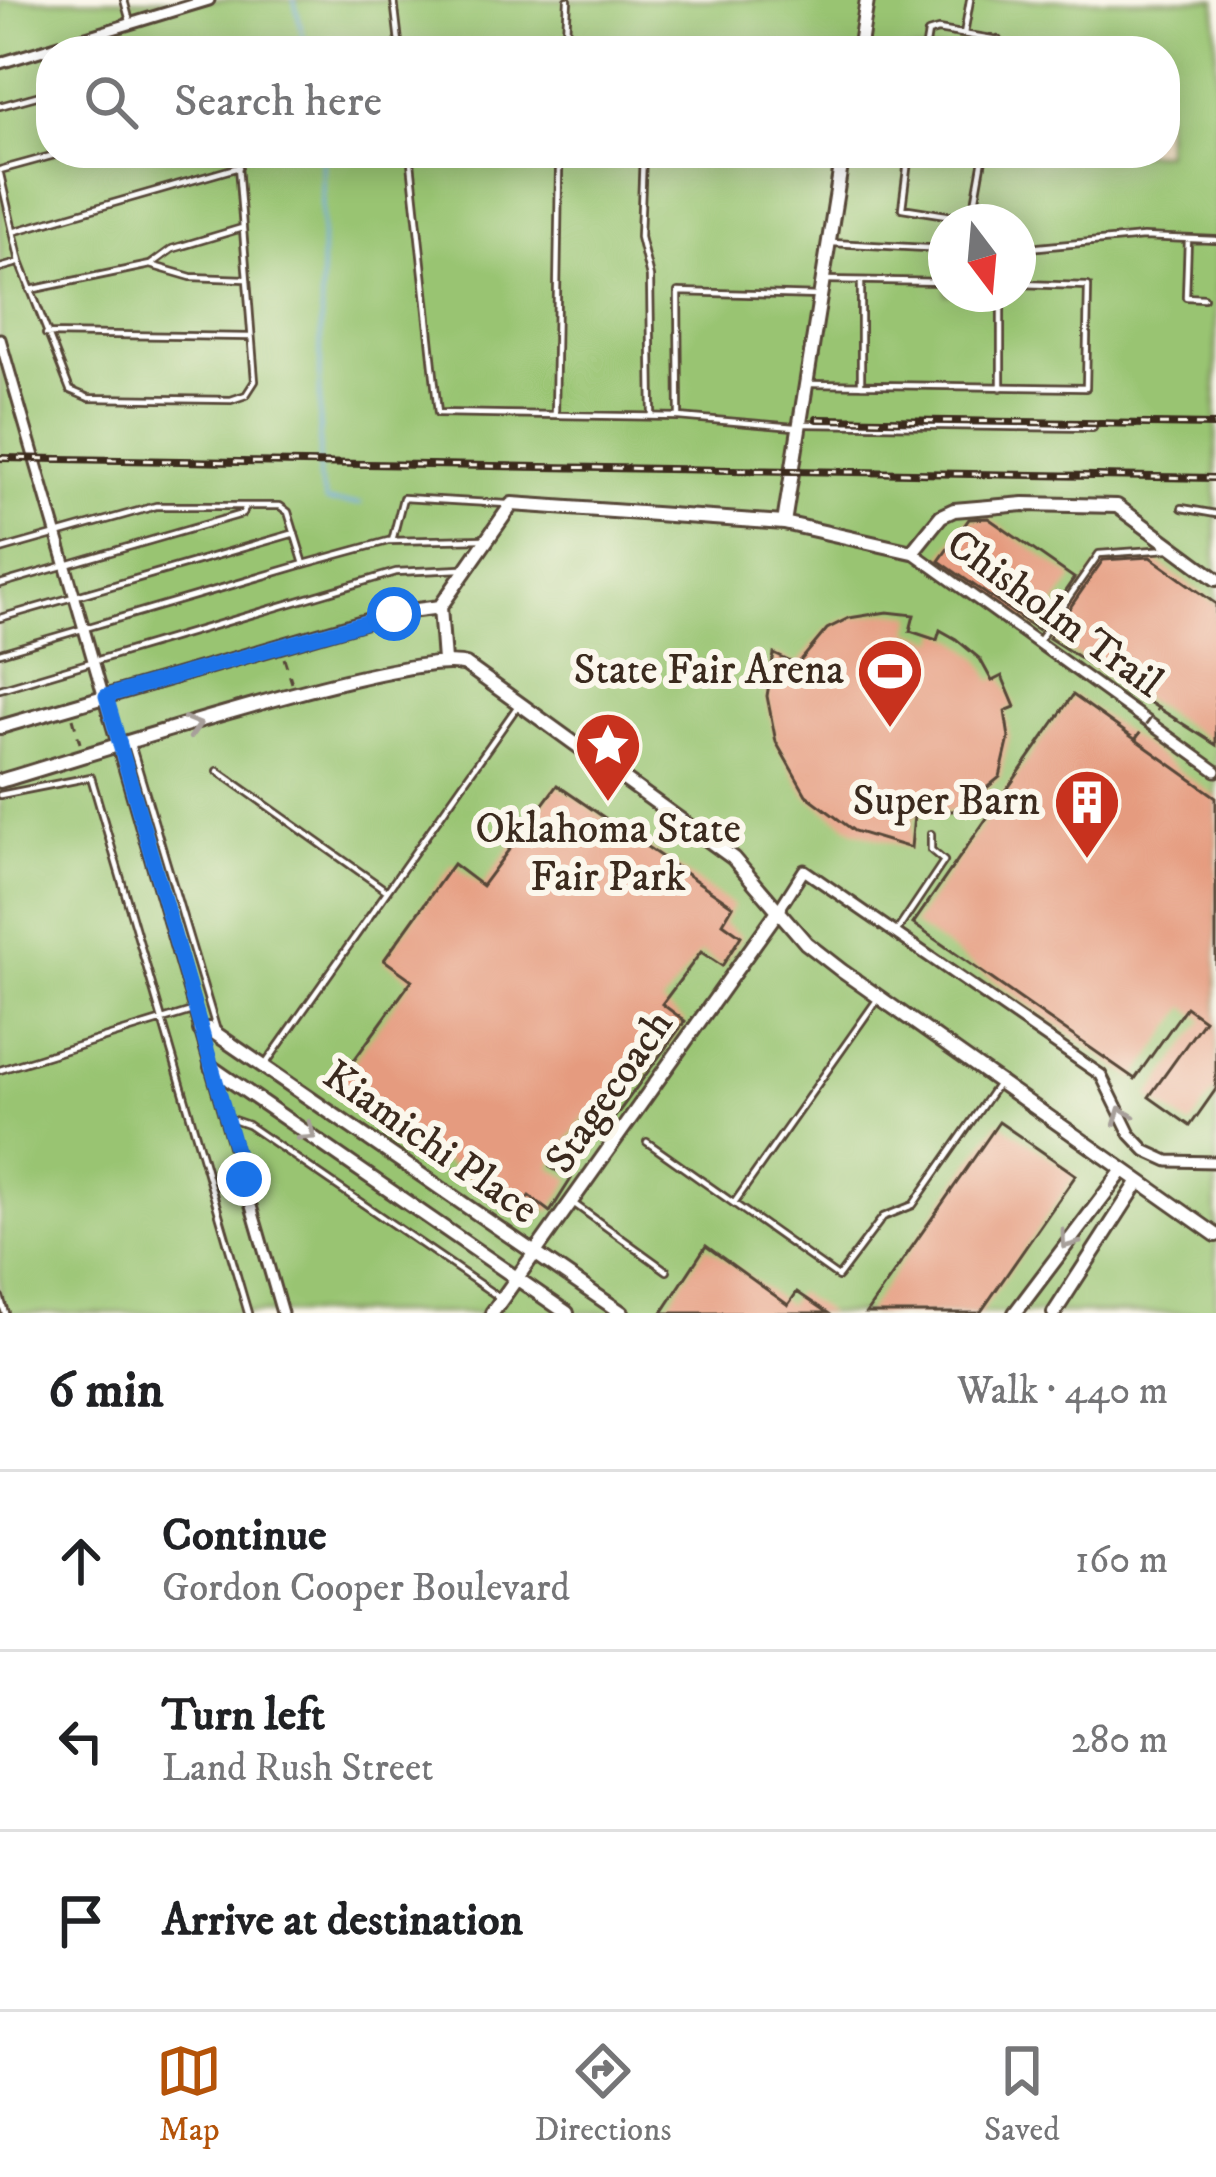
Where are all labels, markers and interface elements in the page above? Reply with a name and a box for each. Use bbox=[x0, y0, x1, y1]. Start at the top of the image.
search box bbox=[36, 36, 1180, 168]
icon: search bbox=[78, 69, 144, 135]
text: Search here bbox=[174, 74, 382, 130]
north arrow bbox=[928, 204, 1036, 312]
street label: Chisholm Trail bbox=[936, 518, 1173, 710]
route start bbox=[367, 587, 421, 641]
sports icon: State Fair Arena bbox=[855, 636, 925, 730]
place label: State Fair Arena bbox=[574, 645, 844, 697]
place icon: Oklahoma State Fair Park bbox=[573, 710, 643, 804]
one-way arrow bbox=[182, 715, 203, 740]
building icon: Super Barn bbox=[1052, 767, 1122, 861]
place label: Super Barn bbox=[853, 776, 1040, 828]
place label: Oklahoma State Fair Park bbox=[475, 804, 741, 904]
street label: Stagecoach bbox=[535, 1000, 685, 1184]
street label: Kiamichi Place bbox=[312, 1050, 548, 1236]
one-way arrow bbox=[1112, 1105, 1137, 1126]
one-way arrow bbox=[294, 1118, 316, 1140]
route end bbox=[217, 1152, 271, 1206]
one-way arrow bbox=[1061, 1228, 1083, 1249]
text: 6 min bbox=[48, 1359, 164, 1423]
text: Walk · 440 m bbox=[957, 1367, 1168, 1416]
text: Continue bbox=[162, 1508, 327, 1564]
icon: ahead bbox=[48, 1528, 114, 1594]
text: 160 m bbox=[1075, 1536, 1168, 1585]
text: Gordon Cooper Boulevard bbox=[162, 1564, 570, 1613]
text: Turn left bbox=[162, 1688, 325, 1744]
icon: left bbox=[48, 1708, 114, 1774]
text: 280 m bbox=[1071, 1716, 1168, 1765]
text: Land Rush Street bbox=[162, 1744, 434, 1793]
icon: arrive bbox=[48, 1888, 114, 1954]
text: Arrive at destination bbox=[162, 1893, 523, 1949]
tab: Map bbox=[156, 2038, 222, 2151]
tab: Directions bbox=[535, 2038, 671, 2151]
tab: Saved bbox=[984, 2038, 1060, 2151]

